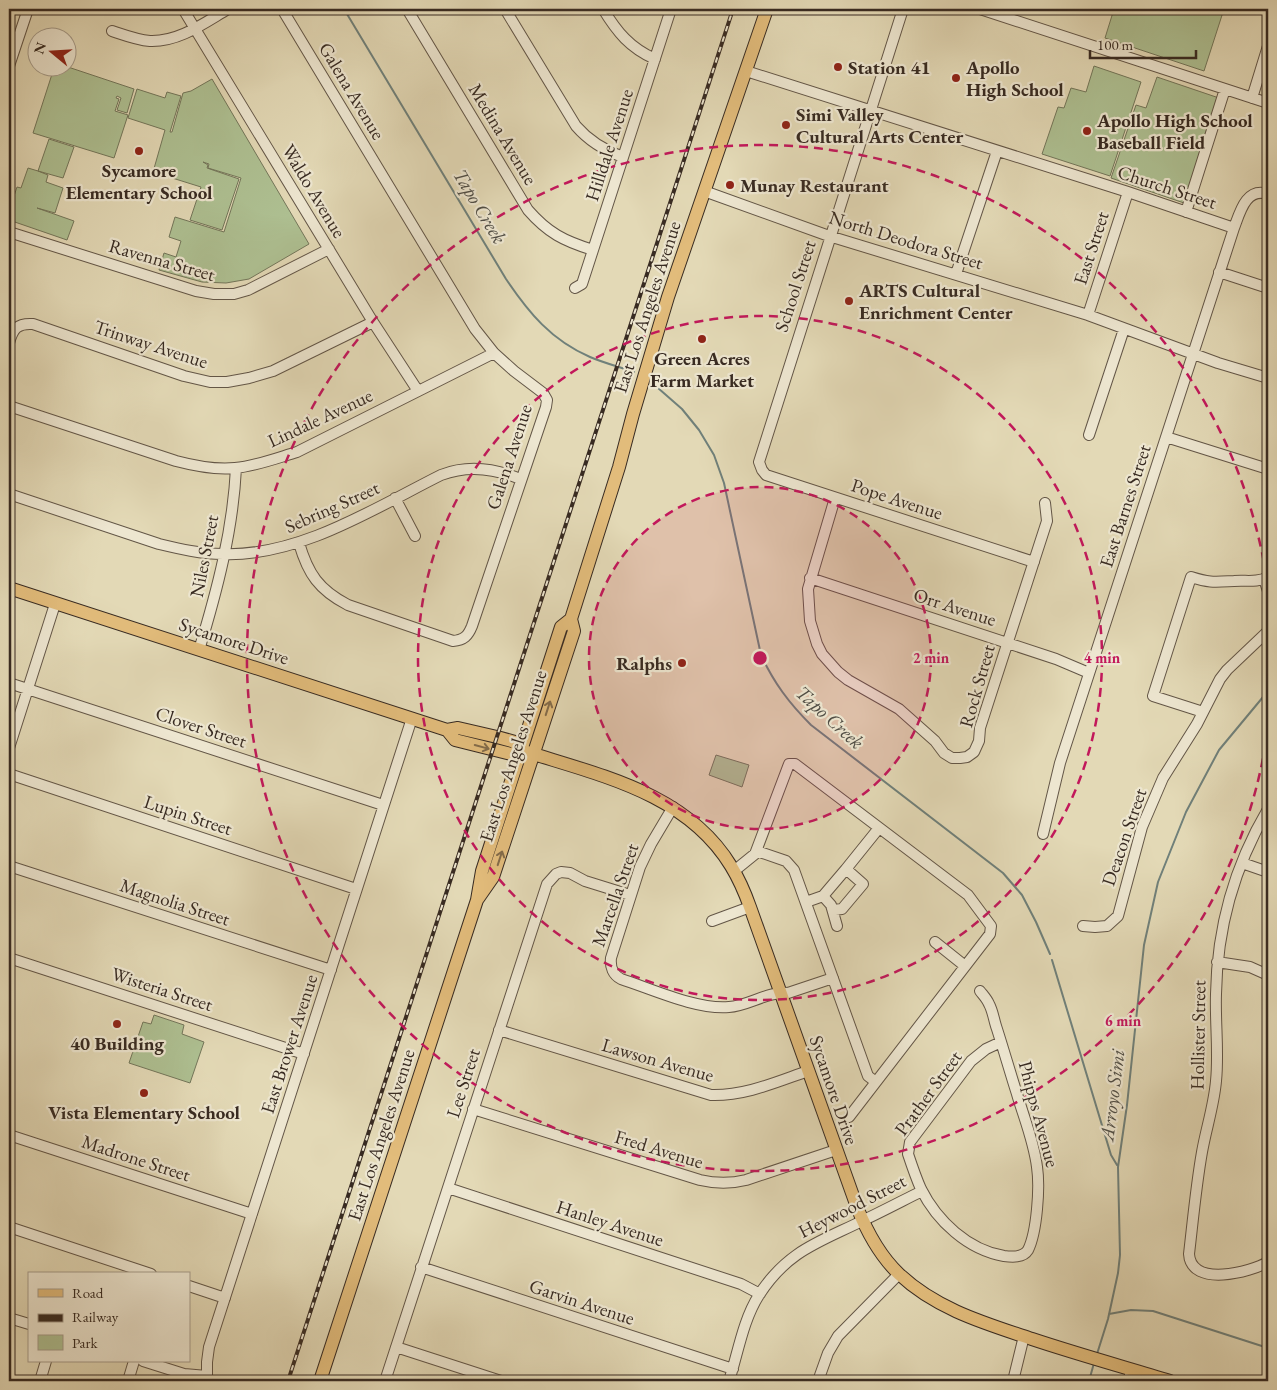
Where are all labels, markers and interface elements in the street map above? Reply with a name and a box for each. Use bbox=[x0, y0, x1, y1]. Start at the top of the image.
north arrow bbox=[28, 28, 78, 78]
scale bar bbox=[1090, 28, 1196, 60]
text: 100 m bbox=[1097, 35, 1134, 54]
street label: Galena Avenue bbox=[313, 38, 391, 144]
text: N bbox=[29, 39, 50, 56]
place label: Station 41 bbox=[848, 55, 930, 80]
place label: Apollo High School bbox=[965, 55, 1064, 102]
marker: Station 41 bbox=[832, 61, 844, 73]
marker: Apollo High School bbox=[950, 72, 962, 84]
street label: Medina Avenue bbox=[463, 79, 543, 189]
street label: Hilldale Avenue bbox=[579, 86, 639, 204]
place label: Simi Valley Cultural Arts Center bbox=[796, 102, 963, 149]
place label: Apollo High School Baseball Field bbox=[1096, 108, 1253, 155]
marker: Simi Valley Cultural Arts Center bbox=[780, 119, 792, 131]
marker: Apollo High School Baseball Field bbox=[1081, 125, 1093, 137]
street label: Waldo Avenue bbox=[276, 140, 352, 242]
marker: Sycamore Elementary School bbox=[133, 145, 145, 157]
place label: Sycamore Elementary School bbox=[66, 158, 213, 205]
street label: Church Street bbox=[1114, 159, 1220, 215]
water label: Tapo Creek bbox=[447, 164, 513, 248]
place label: Munay Restaurant bbox=[740, 173, 889, 198]
marker: Munay Restaurant bbox=[724, 179, 736, 191]
street label: North Deodora Street bbox=[826, 205, 986, 275]
street label: East Street bbox=[1067, 208, 1115, 288]
street label: East Los Angeles Avenue bbox=[607, 218, 687, 396]
street label: Ravenna Street bbox=[106, 233, 218, 287]
street label: School Street bbox=[768, 237, 822, 335]
place label: ARTS Cultural Enrichment Center bbox=[858, 278, 1013, 325]
marker: ARTS Cultural Enrichment Center bbox=[843, 295, 855, 307]
street label: Trinway Avenue bbox=[91, 314, 211, 374]
marker: Green Acres Farm Market bbox=[696, 333, 708, 345]
place label: Green Acres Farm Market bbox=[650, 346, 754, 393]
street label: Lindale Avenue bbox=[263, 383, 377, 453]
street label: Galena Avenue bbox=[480, 401, 538, 513]
street label: East Barnes Street bbox=[1093, 441, 1157, 571]
street label: Pope Avenue bbox=[848, 473, 946, 525]
street label: Sebring Street bbox=[281, 475, 383, 539]
street label: Niles Street bbox=[184, 513, 224, 599]
street label: Orr Avenue bbox=[910, 582, 1000, 632]
street label: Sycamore Drive bbox=[176, 611, 292, 671]
street label: Rock Street bbox=[953, 642, 1001, 730]
text: 2 min bbox=[913, 648, 950, 667]
text: 4 min bbox=[1084, 648, 1121, 667]
centre of rings bbox=[751, 649, 769, 667]
place label: Ralphs bbox=[616, 651, 672, 676]
marker: Ralphs bbox=[676, 657, 688, 669]
street label: East Los Angeles Avenue bbox=[473, 667, 553, 845]
water label: Tapo Creek bbox=[790, 679, 870, 755]
one-way arrow bbox=[544, 700, 554, 716]
street label: Clover Street bbox=[152, 701, 250, 753]
one-way arrow bbox=[474, 743, 490, 752]
street label: Deacon Street bbox=[1096, 785, 1152, 889]
street label: Lupin Street bbox=[141, 789, 235, 841]
street label: Marcella Street bbox=[586, 840, 644, 950]
one-way arrow bbox=[495, 850, 505, 866]
street label: Magnolia Street bbox=[117, 872, 233, 932]
street label: Wisteria Street bbox=[108, 961, 216, 1017]
street label: East Brower Avenue bbox=[255, 971, 323, 1117]
street label: Hollister Street bbox=[1185, 980, 1211, 1090]
text: 6 min bbox=[1105, 1011, 1142, 1030]
marker: 40 Building bbox=[111, 1018, 123, 1030]
place label: 40 Building bbox=[70, 1031, 165, 1056]
street label: Lawson Avenue bbox=[599, 1032, 717, 1088]
street label: Sycamore Drive bbox=[804, 1032, 864, 1148]
street label: Lee Street bbox=[440, 1045, 486, 1121]
street label: Prather Street bbox=[889, 1045, 967, 1141]
street label: East Los Angeles Avenue bbox=[341, 1046, 421, 1224]
water label: Arroyo Simi bbox=[1093, 1047, 1131, 1144]
street label: Phipps Avenue bbox=[1013, 1058, 1065, 1170]
marker: Vista Elementary School bbox=[138, 1087, 150, 1099]
place label: Vista Elementary School bbox=[48, 1100, 241, 1125]
street label: Fred Avenue bbox=[612, 1124, 706, 1174]
street label: Madrone Street bbox=[79, 1129, 193, 1187]
street label: Heywood Street bbox=[794, 1168, 910, 1244]
street label: Hanley Avenue bbox=[553, 1194, 667, 1252]
legend bbox=[28, 1272, 190, 1362]
street label: Garvin Avenue bbox=[526, 1273, 638, 1331]
text: Road bbox=[72, 1283, 104, 1302]
text: Railway bbox=[72, 1307, 119, 1326]
text: Park bbox=[72, 1333, 99, 1352]

